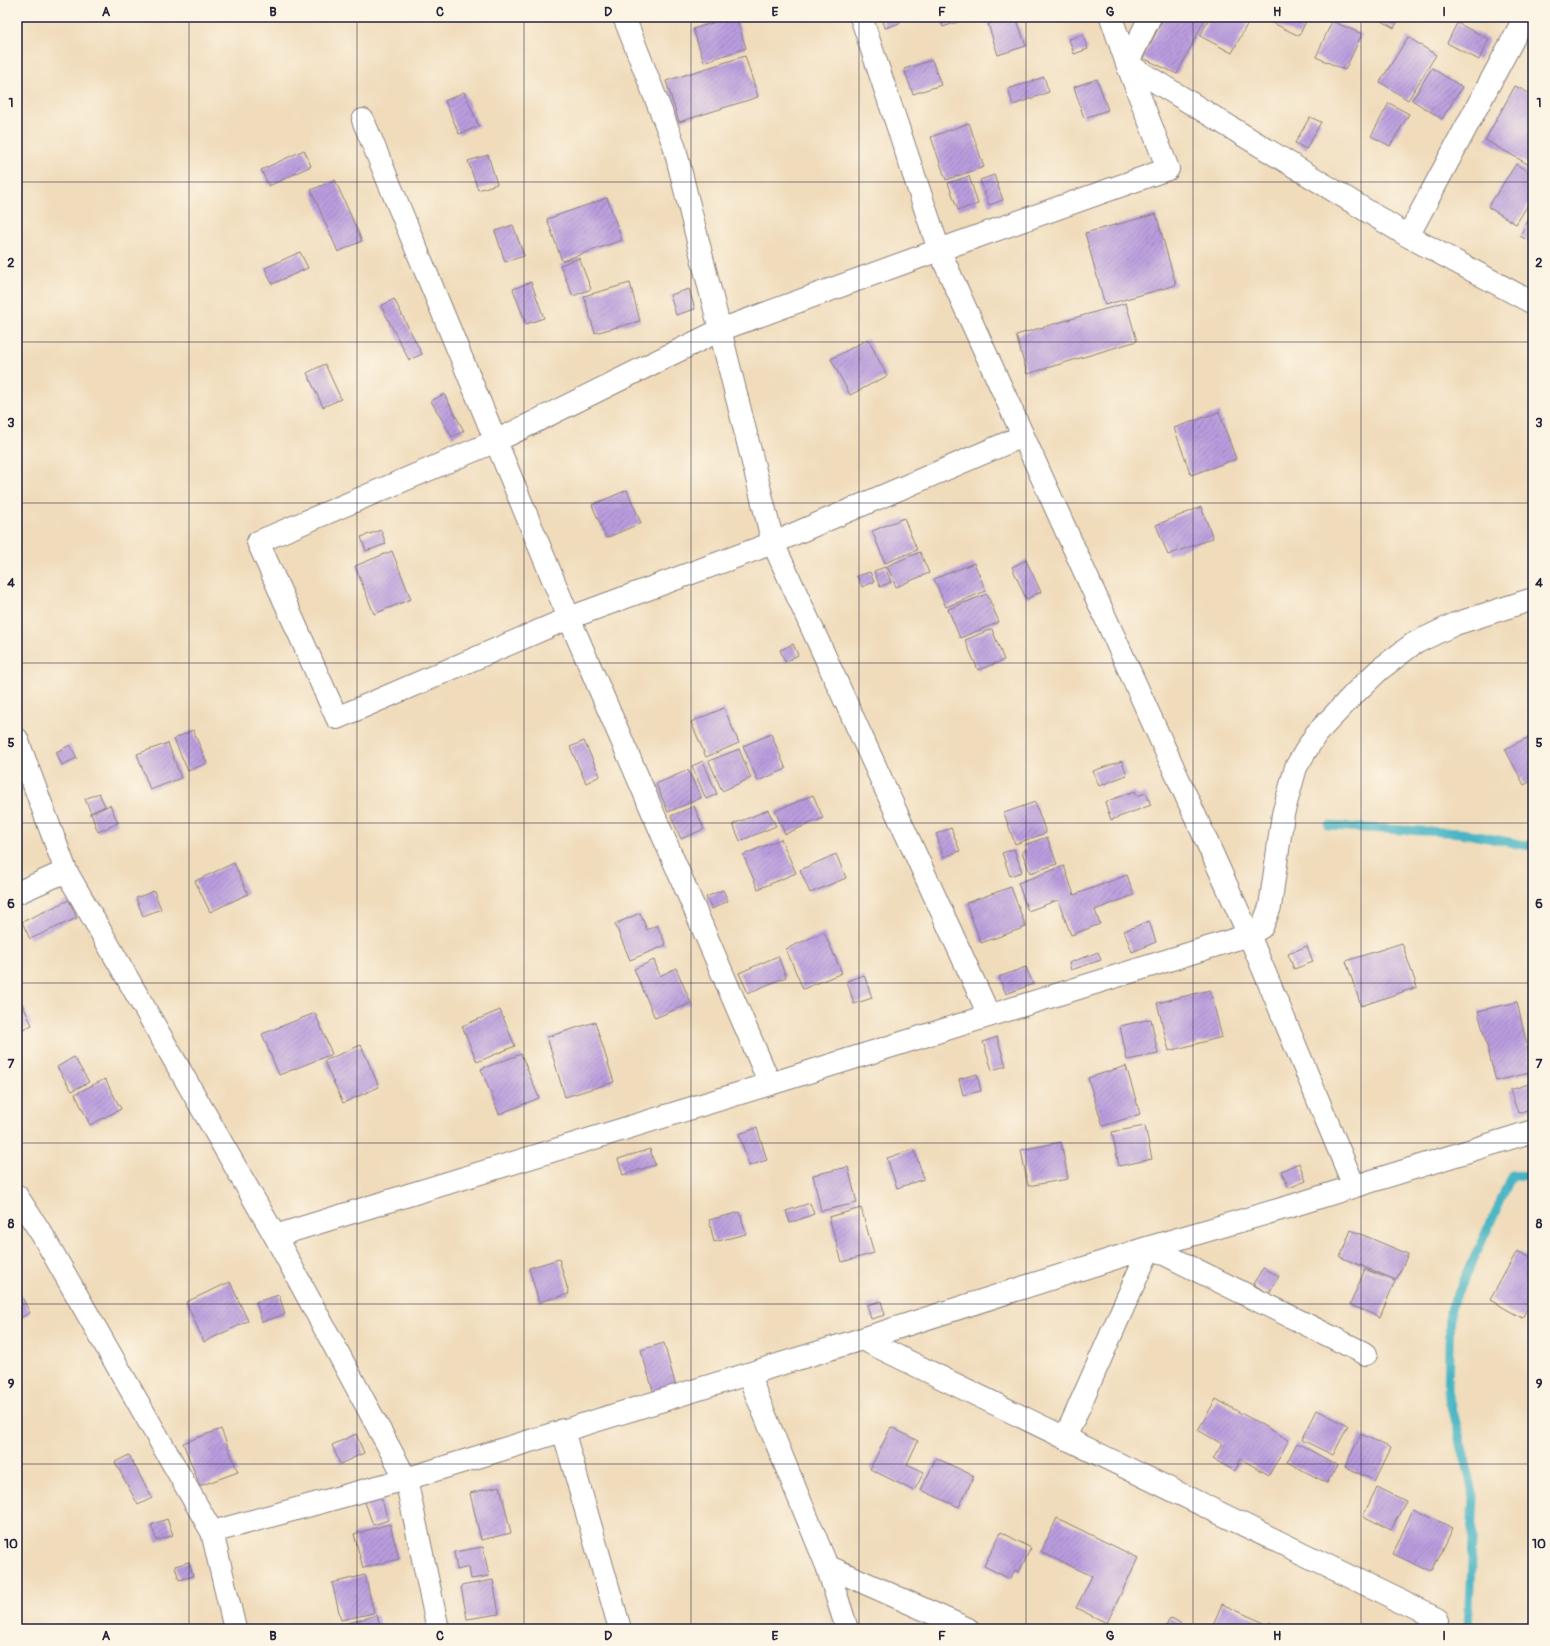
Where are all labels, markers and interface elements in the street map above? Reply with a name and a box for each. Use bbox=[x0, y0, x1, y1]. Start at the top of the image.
text: A bbox=[102, 4, 111, 20]
text: B bbox=[269, 4, 277, 20]
text: C bbox=[436, 4, 444, 20]
text: D bbox=[604, 4, 612, 20]
text: E bbox=[772, 4, 779, 20]
text: F bbox=[938, 4, 946, 20]
text: G bbox=[1106, 4, 1115, 20]
text: H bbox=[1273, 4, 1281, 20]
text: I bbox=[1442, 4, 1446, 20]
text: 1 bbox=[8, 95, 14, 111]
text: 1 bbox=[1536, 95, 1542, 111]
text: 2 bbox=[7, 255, 15, 271]
text: 2 bbox=[1535, 255, 1543, 271]
text: 3 bbox=[7, 415, 15, 431]
text: 3 bbox=[1535, 415, 1543, 431]
text: 4 bbox=[7, 575, 15, 591]
text: 4 bbox=[1535, 575, 1543, 591]
text: 5 bbox=[7, 735, 15, 751]
text: 5 bbox=[1535, 735, 1543, 751]
text: 6 bbox=[7, 896, 15, 912]
text: 6 bbox=[1535, 896, 1543, 912]
text: 7 bbox=[8, 1056, 15, 1072]
text: 7 bbox=[1536, 1056, 1543, 1072]
text: 8 bbox=[8, 1216, 15, 1232]
text: 8 bbox=[1536, 1216, 1543, 1232]
text: 9 bbox=[8, 1376, 15, 1392]
text: 9 bbox=[1536, 1376, 1543, 1392]
text: 10 bbox=[4, 1536, 18, 1552]
text: 10 bbox=[1532, 1536, 1546, 1552]
text: A bbox=[102, 1628, 111, 1644]
text: B bbox=[269, 1628, 277, 1644]
text: C bbox=[436, 1628, 444, 1644]
text: D bbox=[604, 1628, 612, 1644]
text: E bbox=[772, 1628, 779, 1644]
text: F bbox=[938, 1628, 946, 1644]
text: G bbox=[1106, 1628, 1115, 1644]
text: H bbox=[1273, 1628, 1281, 1644]
text: I bbox=[1442, 1628, 1446, 1644]

